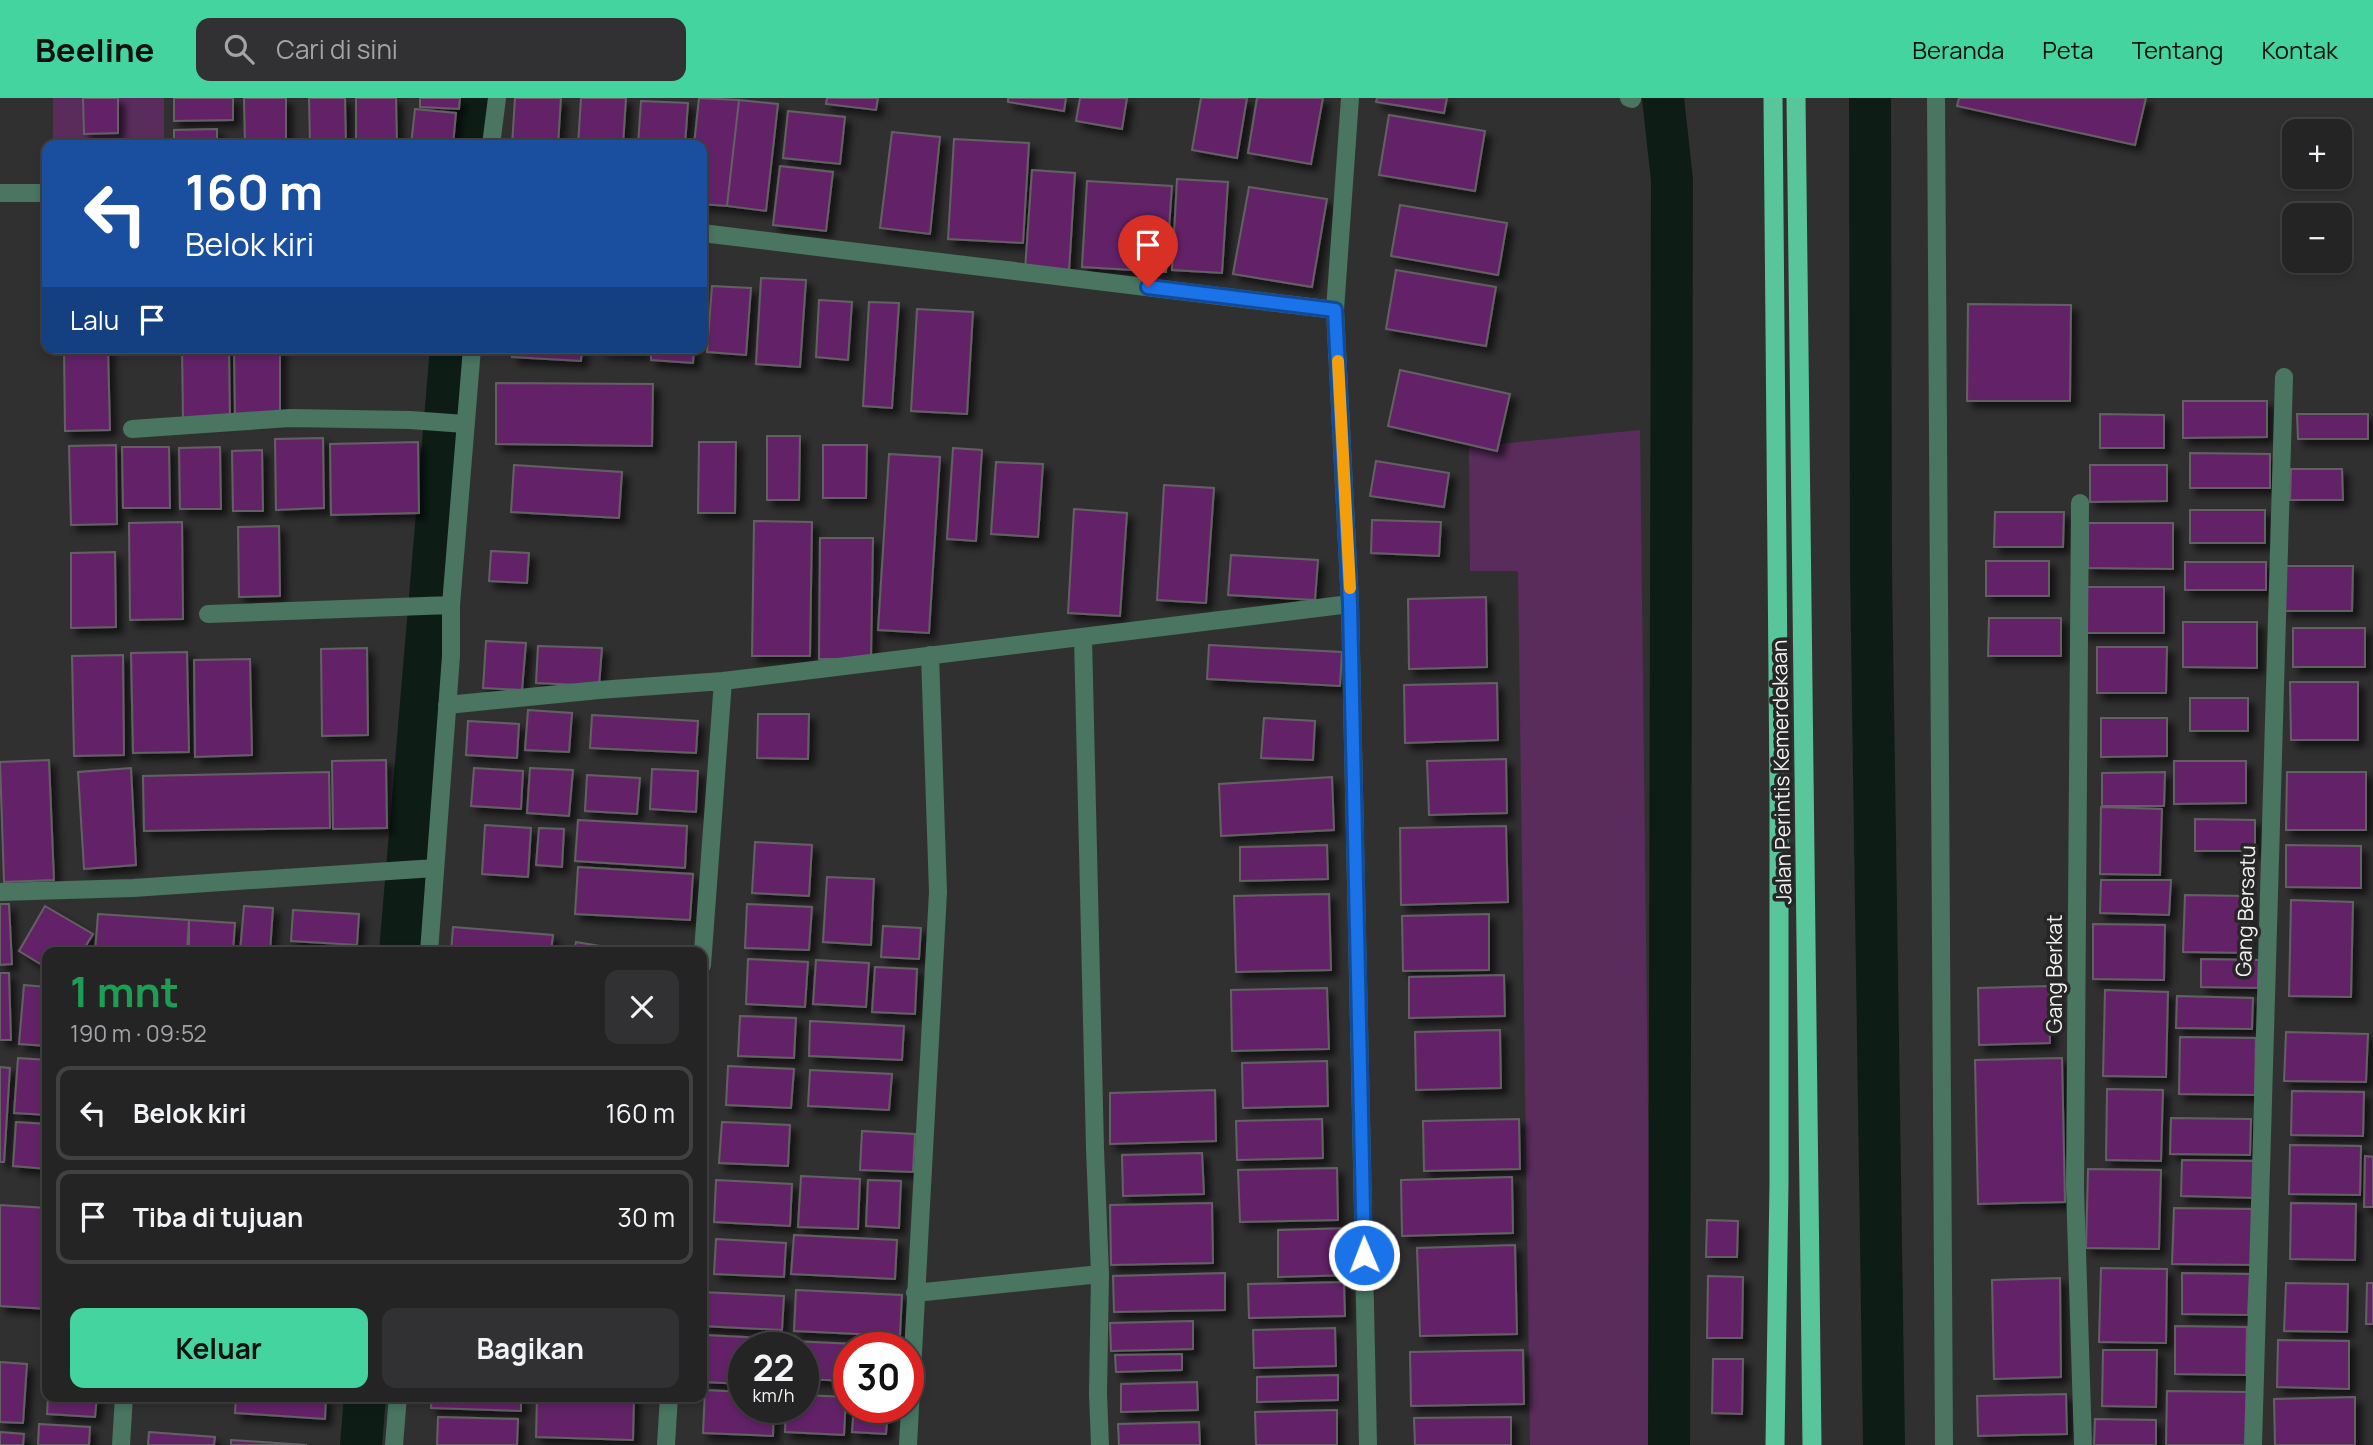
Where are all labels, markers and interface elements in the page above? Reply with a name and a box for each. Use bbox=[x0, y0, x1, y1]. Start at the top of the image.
search box bbox=[196, 18, 686, 81]
text: Beeline bbox=[35, 27, 154, 72]
icon: search bbox=[220, 30, 258, 68]
text: Cari di sini bbox=[276, 31, 398, 67]
text: Beranda bbox=[1912, 33, 2004, 66]
text: Peta bbox=[2042, 33, 2094, 66]
text: Tentang bbox=[2132, 33, 2223, 66]
text: Kontak bbox=[2261, 33, 2338, 66]
map controls bbox=[2282, 119, 2352, 273]
button: + bbox=[2282, 119, 2352, 189]
text: 160 m bbox=[185, 158, 323, 225]
icon: left bbox=[70, 168, 161, 259]
button: − bbox=[2282, 203, 2352, 273]
pin bbox=[1118, 215, 1178, 287]
text: Belok kiri bbox=[185, 222, 314, 266]
icon: arrive bbox=[1129, 226, 1167, 264]
icon: arrive bbox=[133, 301, 171, 339]
text: Lalu bbox=[70, 302, 119, 338]
street label: Jalan Perintis Kemerdekaan bbox=[1765, 639, 1797, 905]
street label: Gang Bersatu bbox=[2229, 845, 2261, 977]
street label: Gang Berkat bbox=[2040, 915, 2068, 1033]
text: 1 mnt bbox=[70, 962, 179, 1020]
button: close bbox=[605, 970, 679, 1044]
text: 190 m · 09:52 bbox=[70, 1017, 207, 1049]
icon: left bbox=[74, 1094, 112, 1132]
text: Belok kiri bbox=[133, 1095, 247, 1131]
text: 160 m bbox=[606, 1095, 675, 1131]
icon: arrive bbox=[74, 1198, 112, 1236]
text: Tiba di tujuan bbox=[133, 1199, 303, 1235]
text: 30 m bbox=[618, 1199, 675, 1235]
position arrow bbox=[1327, 1218, 1401, 1292]
button: Keluar bbox=[70, 1308, 368, 1388]
button: Bagikan bbox=[382, 1308, 679, 1388]
speed limit sign: 30 bbox=[833, 1332, 924, 1423]
text: 22 bbox=[753, 1344, 794, 1392]
text: km/h bbox=[753, 1383, 794, 1407]

